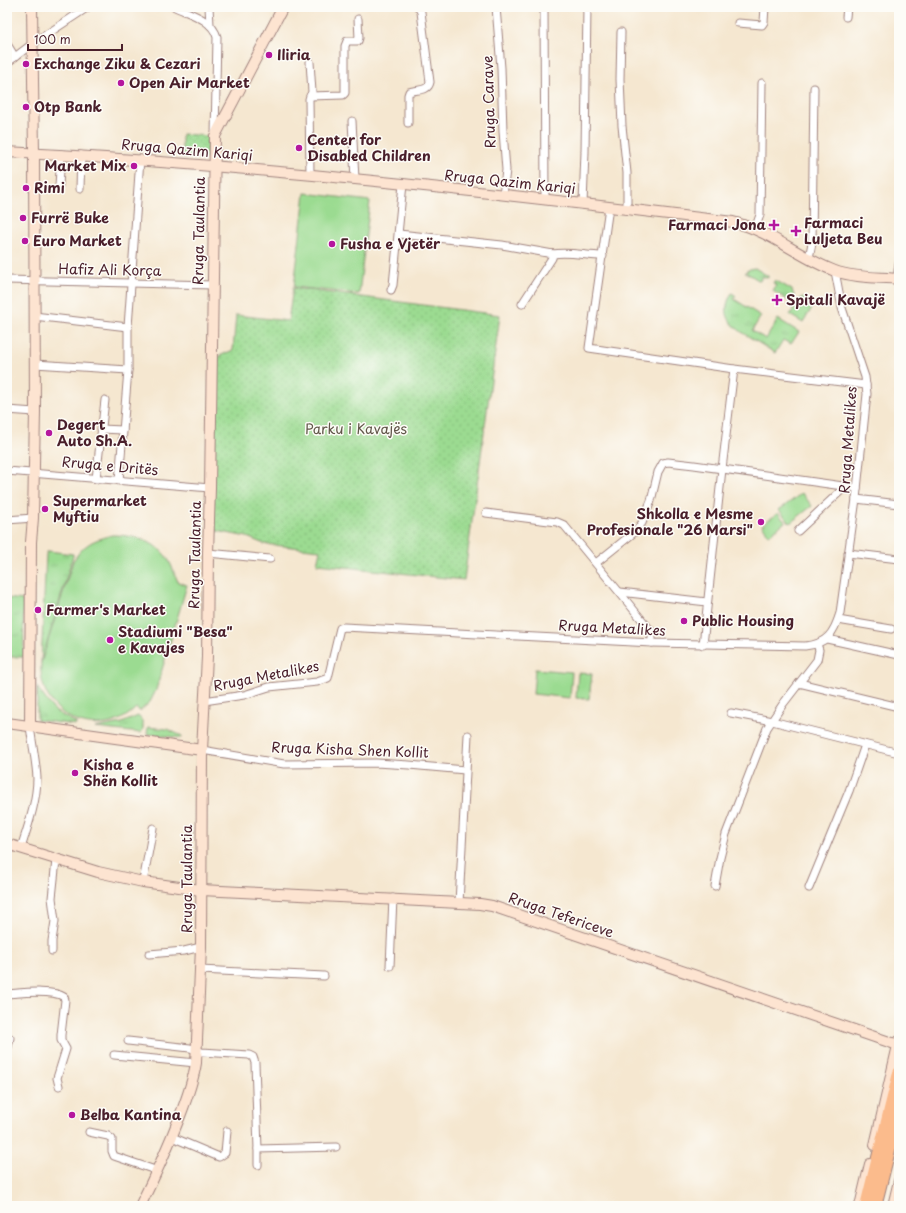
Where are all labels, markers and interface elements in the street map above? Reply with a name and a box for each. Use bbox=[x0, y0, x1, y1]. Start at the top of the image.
scale bar bbox=[28, 26, 122, 52]
text: 100 m bbox=[34, 30, 71, 48]
place label: Iliria bbox=[277, 44, 311, 65]
marker: Iliria bbox=[264, 50, 274, 60]
place label: Exchange Ziku & Cezari bbox=[34, 53, 200, 74]
street label: Rruga Carave bbox=[476, 55, 501, 149]
marker: Exchange Ziku & Cezari bbox=[21, 59, 31, 69]
place label: Open Air Market bbox=[129, 72, 250, 93]
marker: Open Air Market bbox=[116, 78, 126, 88]
place label: Otp Bank bbox=[34, 96, 103, 117]
marker: Otp Bank bbox=[21, 102, 31, 112]
place label: Center for Disabled Children bbox=[307, 129, 431, 166]
street label: Rruga Qazim Kariqi bbox=[120, 133, 254, 166]
marker: Center for Disabled Children bbox=[294, 143, 304, 153]
place label: Market Mix bbox=[44, 155, 126, 176]
marker: Market Mix bbox=[129, 161, 139, 171]
street label: Rruga Qazim Kariqi bbox=[443, 164, 577, 199]
street label: Rruga Taulantia bbox=[187, 176, 210, 285]
place label: Rimi bbox=[34, 177, 65, 198]
marker: Rimi bbox=[21, 183, 31, 193]
place label: Furrë Buke bbox=[31, 207, 109, 228]
place label: Farmaci Luljeta Beu bbox=[804, 212, 883, 249]
marker: Furrë Buke bbox=[18, 213, 28, 223]
place label: Farmaci Jona bbox=[668, 214, 767, 235]
marker: Farmaci Jona bbox=[769, 220, 779, 230]
marker: Farmaci Luljeta Beu bbox=[791, 226, 801, 236]
place label: Euro Market bbox=[33, 230, 122, 251]
place label: Fusha e Vjetër bbox=[340, 233, 441, 254]
marker: Euro Market bbox=[20, 236, 30, 246]
marker: Fusha e Vjetër bbox=[327, 239, 337, 249]
street label: Hafiz Ali Korça bbox=[58, 258, 162, 281]
place label: Spitali Kavajë bbox=[786, 289, 885, 310]
marker: Spitali Kavajë bbox=[771, 294, 783, 306]
street label: Rruga Metalikes bbox=[833, 386, 862, 494]
place label: Degert Auto Sh.A. bbox=[57, 414, 132, 451]
park label: Parku i Kavajës bbox=[305, 418, 407, 439]
marker: Degert Auto Sh.A. bbox=[44, 428, 54, 438]
street label: Rruga e Dritës bbox=[61, 451, 159, 480]
place label: Supermarket Myftiu bbox=[53, 490, 147, 527]
street label: Rruga Taulantia bbox=[183, 500, 206, 609]
place label: Shkolla e Mesme Profesionale "26 Marsi" bbox=[587, 503, 753, 540]
marker: Supermarket Myftiu bbox=[40, 504, 50, 514]
marker: Shkolla e Mesme Profesionale "26 Marsi" bbox=[756, 517, 766, 527]
place label: Farmer's Market bbox=[46, 599, 166, 620]
marker: Farmer's Market bbox=[33, 605, 43, 615]
place label: Public Housing bbox=[692, 610, 794, 631]
street label: Rruga Metalikes bbox=[558, 614, 666, 641]
marker: Public Housing bbox=[679, 616, 689, 626]
place label: Stadiumi "Besa" e Kavajes bbox=[118, 621, 233, 658]
marker: Stadiumi "Besa" e Kavajes bbox=[105, 635, 115, 645]
street label: Rruga Metalikes bbox=[211, 655, 321, 696]
street label: Rruga Kisha Shen Kollit bbox=[271, 736, 429, 763]
place label: Kisha e Shën Kollit bbox=[83, 754, 158, 791]
marker: Kisha e Shën Kollit bbox=[70, 768, 80, 778]
street label: Rruga Taulantia bbox=[176, 824, 197, 933]
street label: Rruga Tefericeve bbox=[506, 887, 617, 942]
place label: Belba Kantina bbox=[80, 1104, 182, 1125]
marker: Belba Kantina bbox=[67, 1110, 77, 1120]

